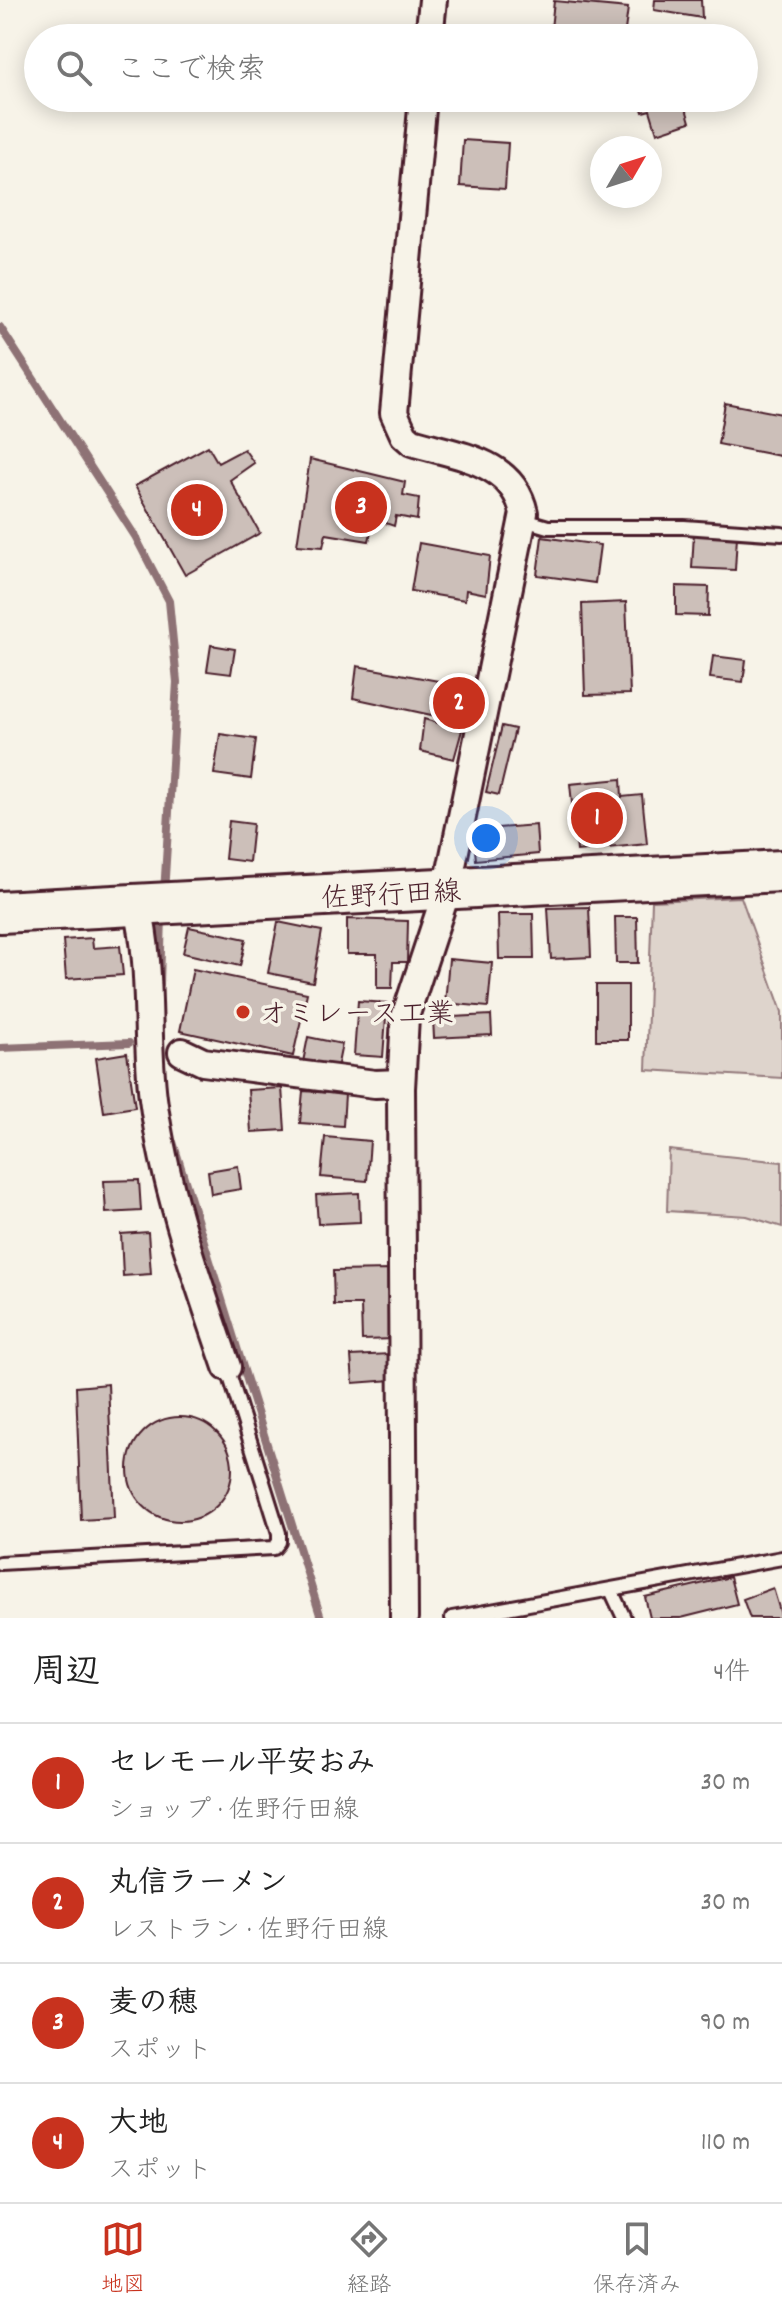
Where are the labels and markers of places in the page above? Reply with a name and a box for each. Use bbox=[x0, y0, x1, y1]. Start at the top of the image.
pin: 3 bbox=[335, 477, 387, 537]
pin: 4 bbox=[171, 480, 223, 540]
pin: 2 bbox=[433, 673, 485, 733]
pin: 1 bbox=[571, 788, 623, 848]
place label: オミレース工業 bbox=[259, 997, 454, 1037]
marker: オミレース工業 bbox=[234, 1003, 252, 1021]

